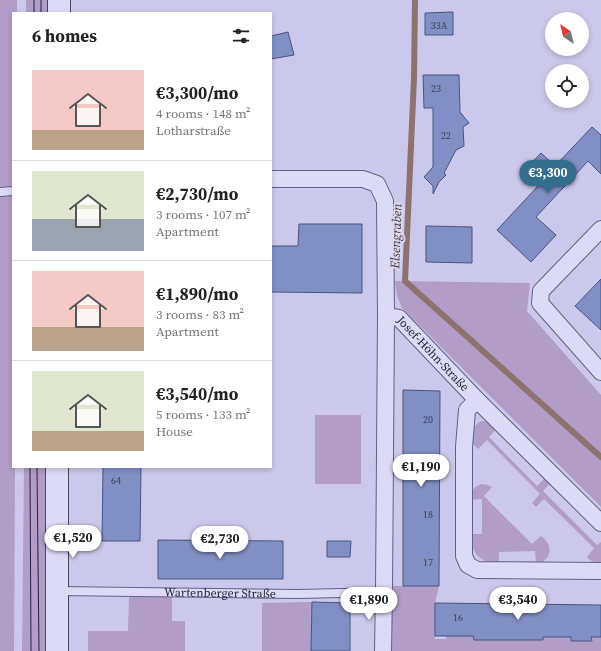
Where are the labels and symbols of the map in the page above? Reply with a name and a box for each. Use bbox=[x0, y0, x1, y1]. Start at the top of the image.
north arrow bbox=[545, 12, 589, 56]
house number: 33A bbox=[431, 19, 448, 32]
house number: 23 bbox=[431, 82, 441, 95]
house number: 22 bbox=[441, 129, 451, 142]
pin: €3,300 bbox=[515, 160, 581, 194]
water label: Elsengraben bbox=[386, 202, 406, 270]
street label: Josef-Höhn-Straße bbox=[393, 312, 473, 395]
house number: 20 bbox=[423, 413, 433, 426]
pin: €1,190 bbox=[388, 454, 454, 488]
house number: 64 bbox=[111, 474, 121, 487]
house number: 18 bbox=[423, 508, 433, 521]
pin: €1,520 bbox=[40, 525, 106, 559]
pin: €2,730 bbox=[187, 526, 253, 560]
house number: 17 bbox=[423, 556, 433, 569]
street label: Wartenberger Straße bbox=[164, 584, 276, 602]
pin: €1,890 bbox=[336, 587, 402, 621]
pin: €3,540 bbox=[485, 587, 551, 621]
house number: 16 bbox=[453, 611, 463, 624]

